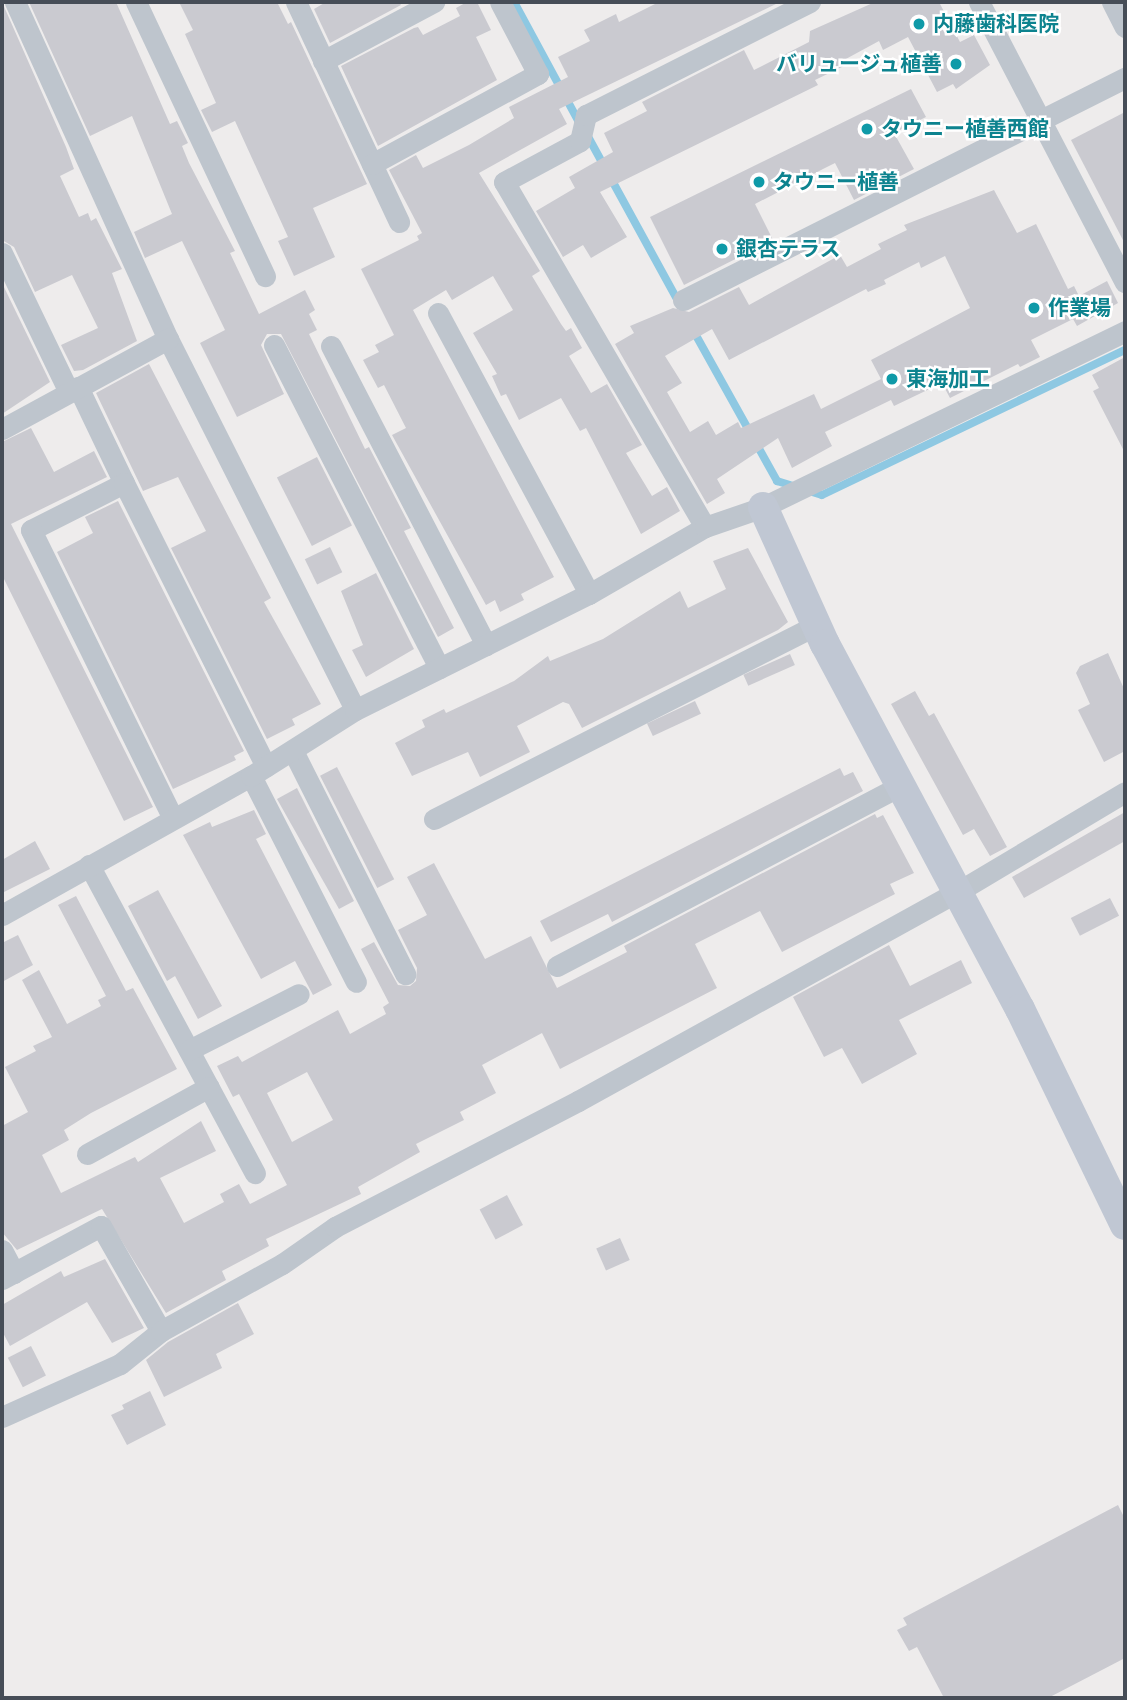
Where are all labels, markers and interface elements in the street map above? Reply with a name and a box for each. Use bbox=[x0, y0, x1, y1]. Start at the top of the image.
place label: 内藤歯科医院 bbox=[933, 11, 1059, 37]
marker: 内藤歯科医院 bbox=[911, 16, 927, 32]
place label: バリュージュ植善 bbox=[774, 51, 942, 77]
marker: バリュージュ植善 bbox=[948, 56, 964, 72]
place label: タウニー植善西館 bbox=[881, 116, 1049, 142]
marker: タウニー植善西館 bbox=[859, 121, 875, 137]
place label: タウニー植善 bbox=[773, 169, 899, 195]
marker: タウニー植善 bbox=[751, 174, 767, 190]
place label: 銀杏テラス bbox=[736, 236, 841, 262]
marker: 銀杏テラス bbox=[714, 241, 730, 257]
place label: 作業場 bbox=[1048, 295, 1111, 321]
marker: 作業場 bbox=[1026, 300, 1042, 316]
place label: 東海加工 bbox=[906, 366, 990, 392]
marker: 東海加工 bbox=[884, 371, 900, 387]

